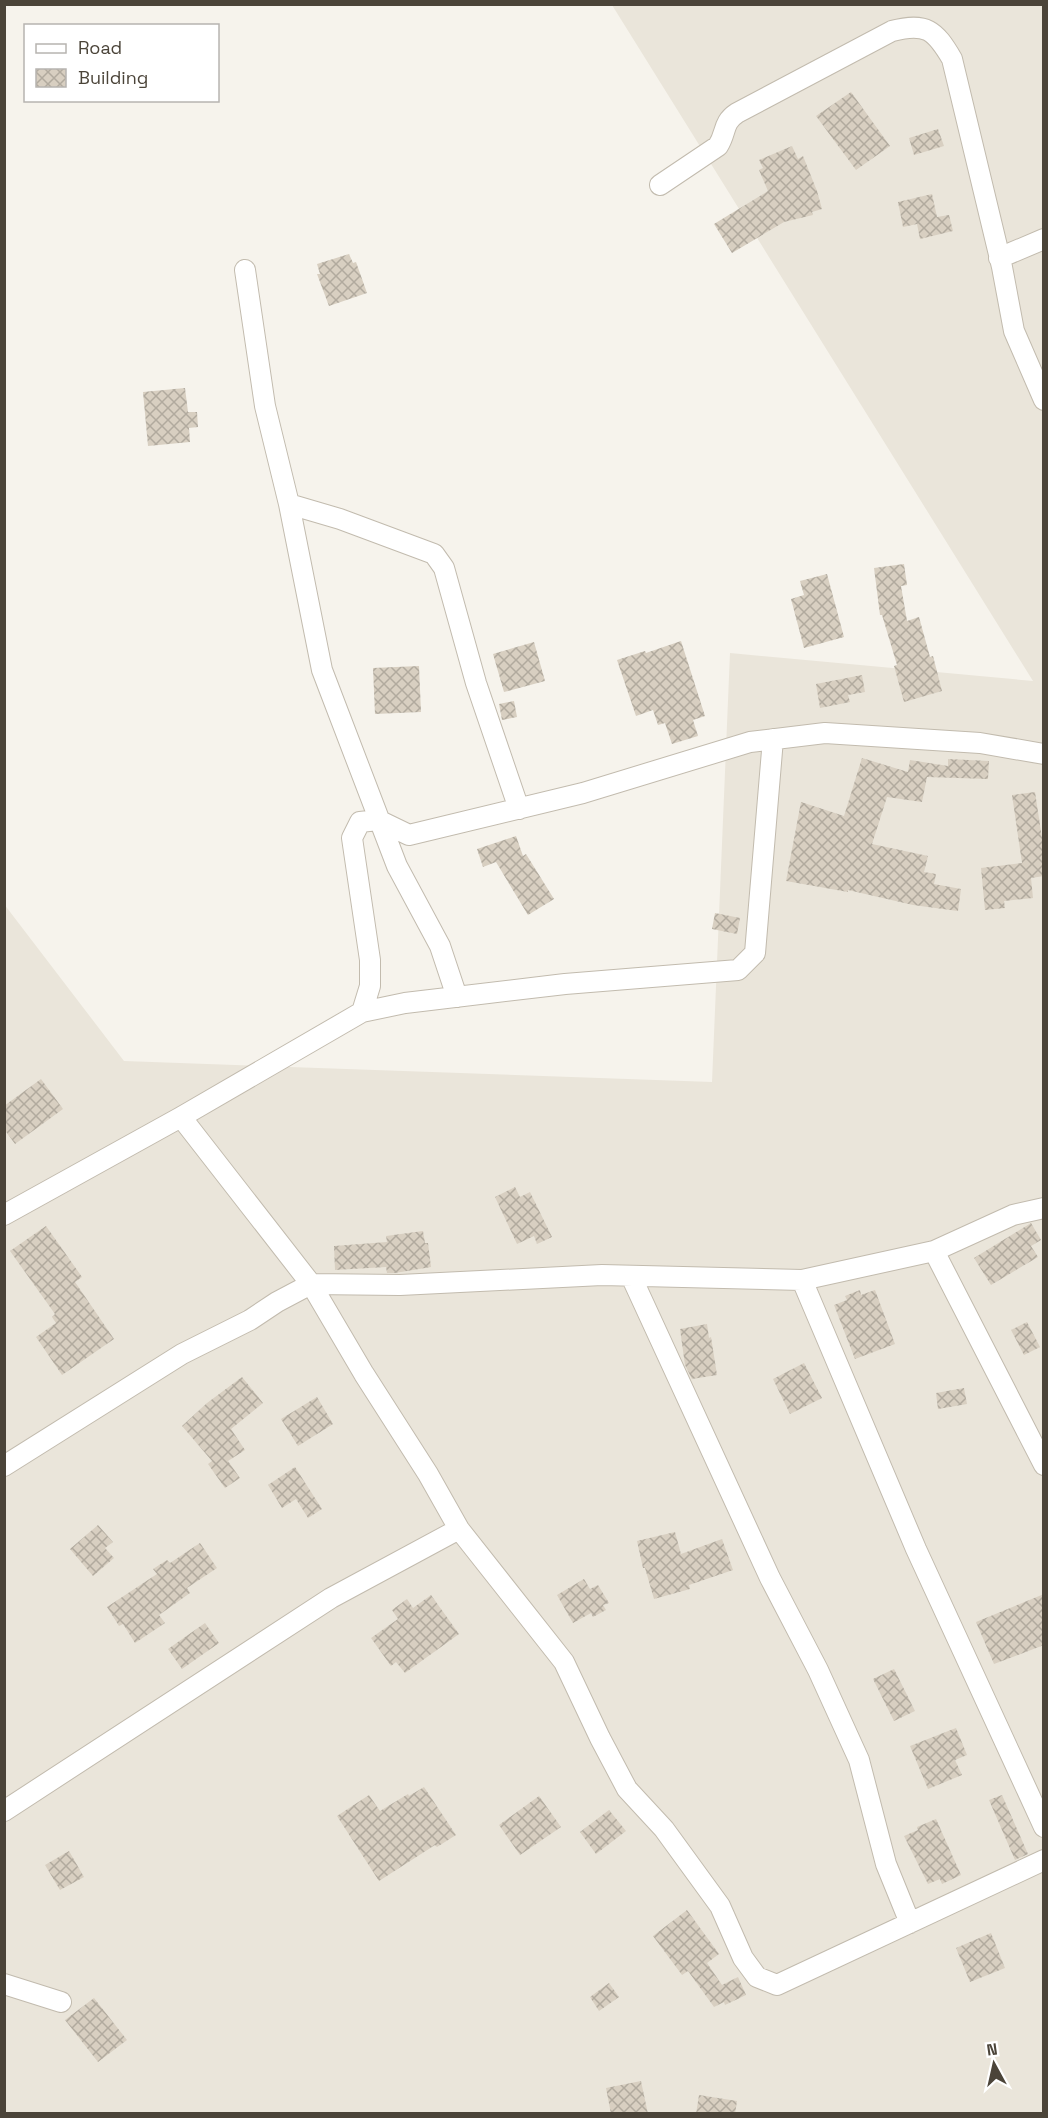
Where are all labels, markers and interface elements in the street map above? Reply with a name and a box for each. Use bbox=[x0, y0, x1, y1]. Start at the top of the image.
legend bbox=[24, 24, 219, 102]
text: Road bbox=[78, 36, 122, 59]
text: Building bbox=[78, 66, 148, 89]
north arrow bbox=[964, 2034, 1024, 2094]
text: N bbox=[985, 2038, 999, 2061]

